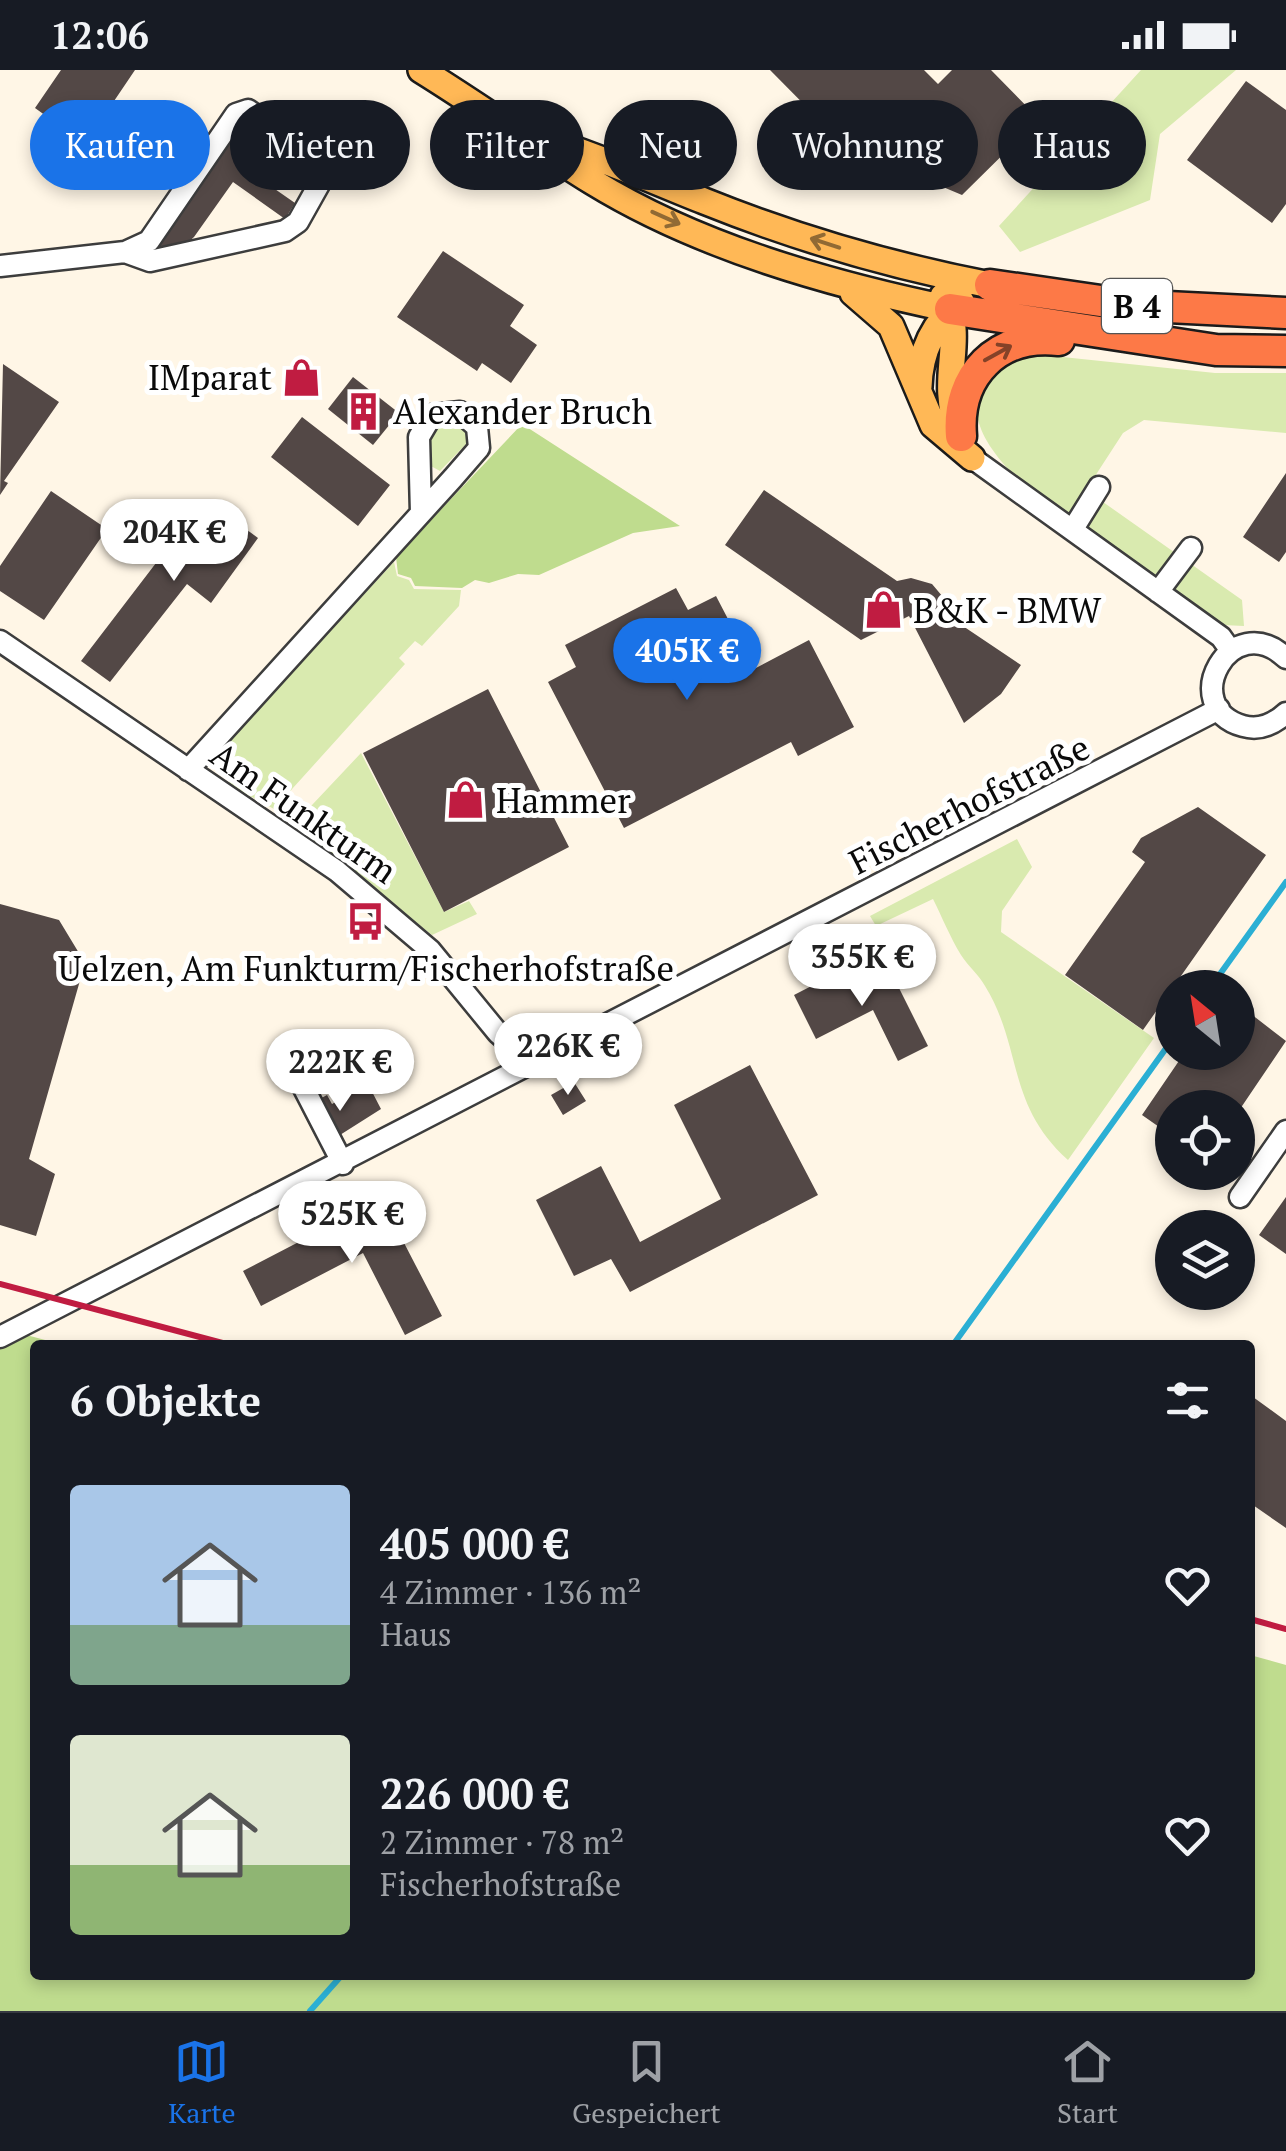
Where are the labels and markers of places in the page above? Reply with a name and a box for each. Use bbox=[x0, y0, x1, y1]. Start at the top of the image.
place label: IMparat bbox=[148, 354, 272, 400]
shop icon: IMparat bbox=[281, 356, 323, 398]
place label: Alexander Bruch bbox=[393, 388, 652, 434]
building icon: Alexander Bruch bbox=[342, 390, 384, 432]
pin: 204K € bbox=[93, 499, 255, 584]
place label: B&K - BMW bbox=[913, 587, 1102, 633]
shop icon: B&K - BMW bbox=[862, 589, 904, 631]
pin: 405K € bbox=[606, 618, 768, 703]
place label: Hammer bbox=[496, 777, 631, 823]
shop icon: Hammer bbox=[445, 779, 487, 821]
bus stop icon: Uelzen, Am Funkturm/Fischerhofstraße bbox=[345, 900, 387, 942]
pin: 355K € bbox=[781, 924, 943, 1009]
place label: Uelzen, Am Funkturm/Fischerhofstraße bbox=[58, 945, 674, 991]
pin: 226K € bbox=[487, 1013, 649, 1098]
pin: 222K € bbox=[259, 1029, 421, 1114]
pin: 525K € bbox=[271, 1181, 433, 1266]

